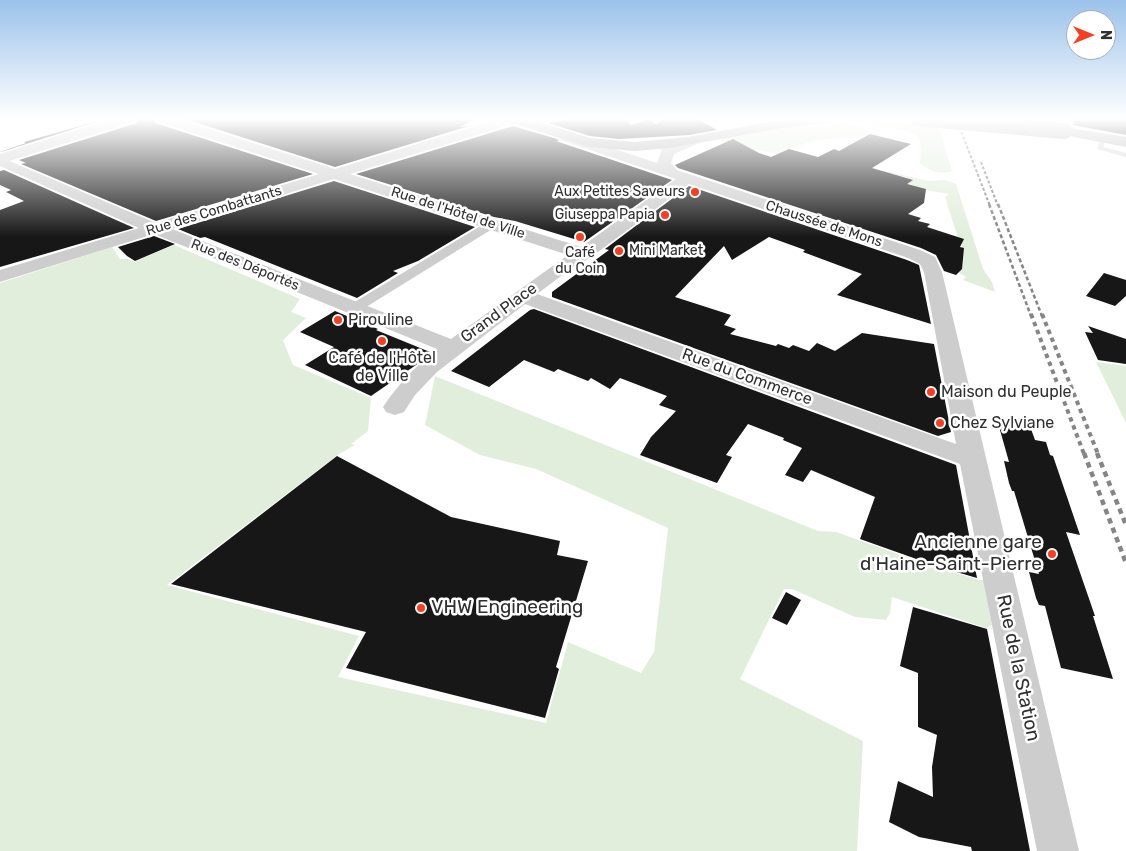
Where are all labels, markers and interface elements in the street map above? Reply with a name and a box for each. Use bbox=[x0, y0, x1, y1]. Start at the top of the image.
north arrow bbox=[1066, 10, 1116, 60]
text: N bbox=[1097, 30, 1114, 40]
street label: Rue des Combattants bbox=[144, 182, 284, 240]
street label: Rue de l'Hôtel de Ville bbox=[389, 183, 527, 243]
place label: Aux Petites Saveurs bbox=[554, 184, 685, 200]
marker: Aux Petites Saveurs bbox=[689, 186, 701, 198]
street label: Chaussée de Mons bbox=[763, 197, 885, 251]
place label: Giuseppa Papia bbox=[555, 207, 655, 223]
marker: Giuseppa Papia bbox=[659, 209, 671, 221]
marker: Café du Coin bbox=[574, 231, 586, 243]
street label: Rue des Déportés bbox=[188, 236, 302, 294]
place label: Mini Market bbox=[629, 243, 703, 259]
place label: Café du Coin bbox=[555, 245, 605, 278]
marker: Mini Market bbox=[613, 245, 625, 257]
street label: Grand Place bbox=[457, 279, 541, 347]
place label: Pirouline bbox=[348, 310, 413, 330]
marker: Pirouline bbox=[332, 314, 344, 326]
marker: Café de l'Hôtel de Ville bbox=[376, 335, 388, 347]
street label: Rue du Commerce bbox=[679, 345, 815, 409]
place label: Café de l'Hôtel de Ville bbox=[328, 348, 436, 386]
place label: Maison du Peuple bbox=[941, 382, 1072, 402]
marker: Maison du Peuple bbox=[925, 386, 937, 398]
place label: Chez Sylviane bbox=[950, 413, 1054, 433]
marker: Chez Sylviane bbox=[934, 417, 946, 429]
place label: Ancienne gare d'Haine-Saint-Pierre bbox=[860, 532, 1042, 576]
marker: Ancienne gare d'Haine-Saint-Pierre bbox=[1046, 548, 1058, 560]
street label: Rue de la Station bbox=[991, 592, 1045, 744]
place label: VHW Engineering bbox=[431, 597, 583, 619]
marker: VHW Engineering bbox=[415, 602, 427, 614]

